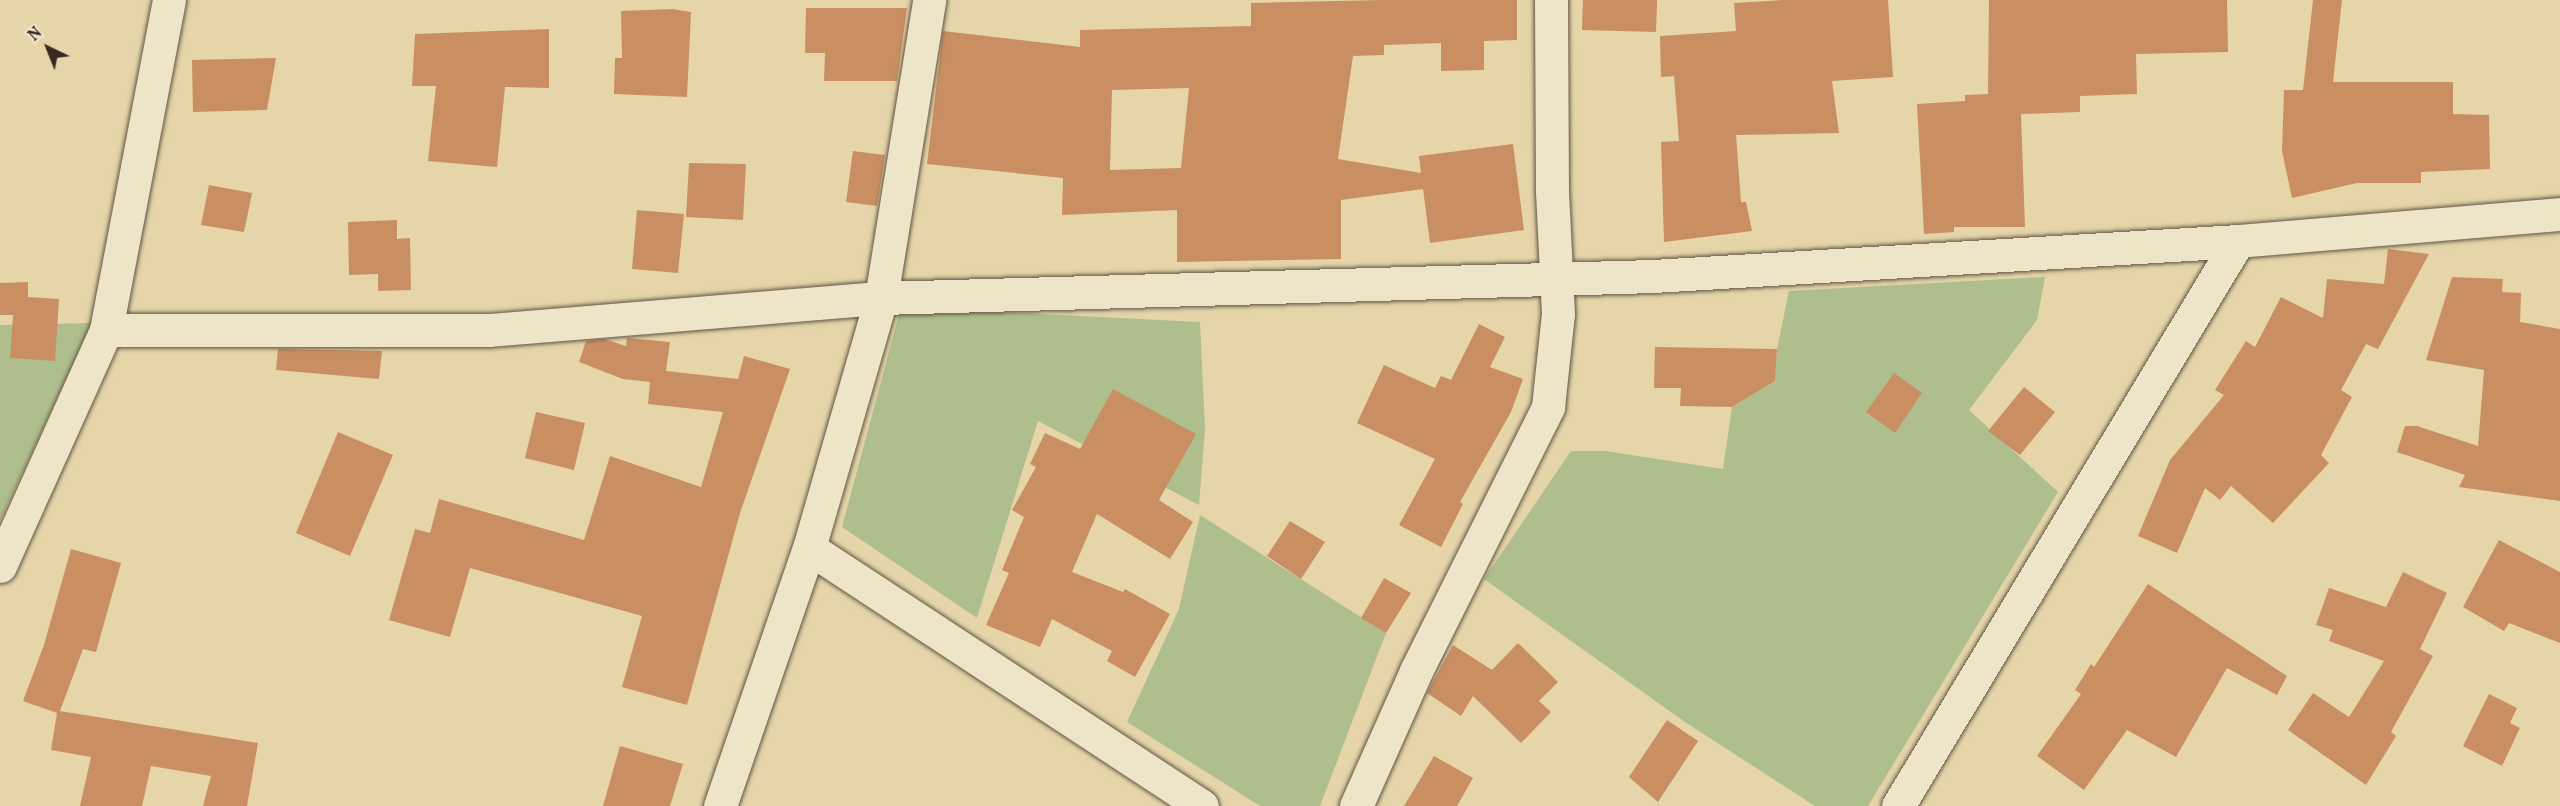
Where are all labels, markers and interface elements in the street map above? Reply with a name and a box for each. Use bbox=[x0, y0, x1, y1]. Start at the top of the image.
north arrow bbox=[18, 18, 78, 78]
text: N bbox=[24, 23, 47, 47]

